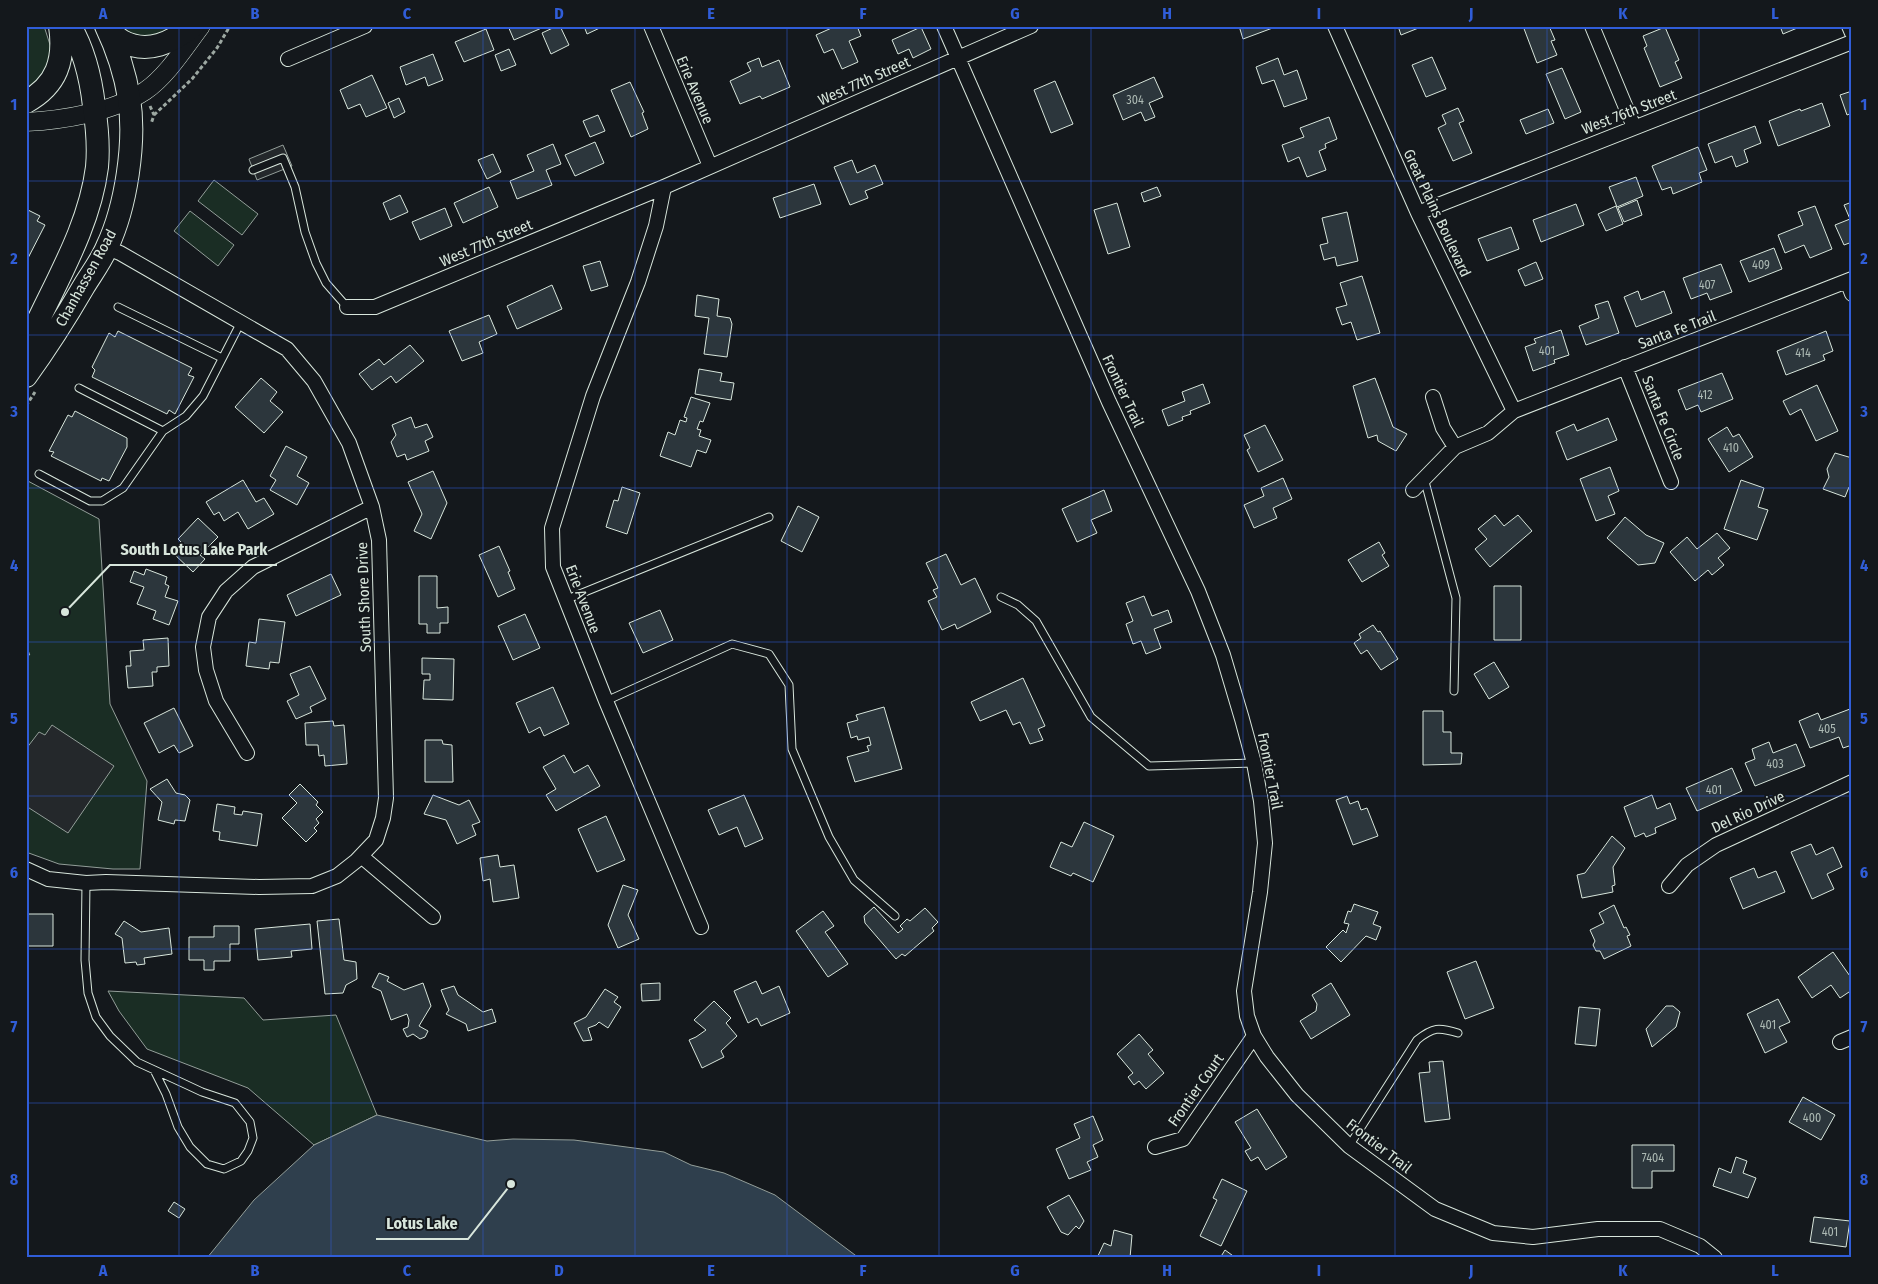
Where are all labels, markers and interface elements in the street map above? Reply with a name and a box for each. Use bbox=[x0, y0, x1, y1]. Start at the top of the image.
text: A bbox=[98, 4, 108, 23]
text: B bbox=[251, 4, 260, 23]
text: C bbox=[403, 4, 412, 23]
text: D bbox=[554, 4, 564, 23]
text: E bbox=[707, 4, 715, 23]
text: F bbox=[859, 4, 867, 23]
text: G bbox=[1010, 4, 1020, 23]
text: H bbox=[1162, 4, 1172, 23]
text: I bbox=[1317, 4, 1321, 23]
text: J bbox=[1468, 4, 1473, 23]
text: K bbox=[1618, 4, 1628, 23]
text: L bbox=[1771, 4, 1779, 23]
street label: Erie Avenue bbox=[673, 53, 717, 127]
street label: West 77th Street bbox=[815, 53, 913, 109]
street label: West 76th Street bbox=[1579, 86, 1679, 138]
house number: 304 bbox=[1126, 93, 1144, 107]
text: 1 bbox=[11, 95, 17, 114]
text: 1 bbox=[1861, 95, 1867, 114]
street label: Great Plains Boulevard bbox=[1400, 146, 1474, 280]
street label: West 77th Street bbox=[437, 215, 535, 271]
street label: Chanhassen Road bbox=[52, 226, 120, 330]
text: 2 bbox=[9, 249, 18, 268]
text: 2 bbox=[1859, 249, 1868, 268]
house number: 409 bbox=[1752, 258, 1770, 272]
house number: 407 bbox=[1699, 278, 1715, 292]
street label: Santa Fe Trail bbox=[1636, 307, 1718, 353]
house number: 401 bbox=[1539, 344, 1555, 358]
house number: 414 bbox=[1795, 346, 1811, 360]
street label: Frontier Trail bbox=[1098, 352, 1148, 430]
street label: Santa Fe Circle bbox=[1638, 373, 1688, 463]
house number: 412 bbox=[1697, 388, 1713, 402]
text: 3 bbox=[9, 402, 18, 421]
text: 3 bbox=[1859, 402, 1868, 421]
house number: 410 bbox=[1723, 441, 1739, 455]
callout: South Lotus Lake Park bbox=[110, 534, 277, 565]
text: South Lotus Lake Park bbox=[120, 540, 268, 559]
street label: South Shore Drive bbox=[353, 542, 375, 652]
text: 4 bbox=[10, 556, 18, 575]
text: 4 bbox=[1860, 556, 1868, 575]
street label: Erie Avenue bbox=[562, 562, 604, 636]
text: 5 bbox=[10, 709, 18, 728]
text: 5 bbox=[1860, 709, 1868, 728]
house number: 405 bbox=[1818, 722, 1836, 736]
street label: Frontier Trail bbox=[1254, 731, 1286, 811]
house number: 403 bbox=[1766, 757, 1784, 771]
house number: 401 bbox=[1706, 783, 1722, 797]
street label: Del Rio Drive bbox=[1709, 787, 1787, 837]
text: 6 bbox=[10, 863, 18, 882]
text: 6 bbox=[1860, 863, 1868, 882]
text: 7 bbox=[11, 1017, 18, 1036]
text: 7 bbox=[1861, 1017, 1868, 1036]
house number: 401 bbox=[1760, 1018, 1776, 1032]
street label: Frontier Court bbox=[1164, 1050, 1228, 1130]
house number: 400 bbox=[1803, 1111, 1821, 1125]
street label: Frontier Trail bbox=[1343, 1115, 1415, 1177]
house number: 7404 bbox=[1642, 1151, 1664, 1165]
text: 8 bbox=[10, 1170, 19, 1189]
text: 8 bbox=[1860, 1170, 1869, 1189]
callout: Lotus Lake bbox=[376, 1208, 468, 1239]
text: Lotus Lake bbox=[386, 1214, 458, 1233]
house number: 401 bbox=[1822, 1225, 1838, 1239]
text: A bbox=[98, 1261, 108, 1280]
text: B bbox=[251, 1261, 260, 1280]
text: C bbox=[403, 1261, 412, 1280]
text: D bbox=[554, 1261, 564, 1280]
text: E bbox=[707, 1261, 715, 1280]
text: F bbox=[859, 1261, 867, 1280]
text: G bbox=[1010, 1261, 1020, 1280]
text: H bbox=[1162, 1261, 1172, 1280]
text: I bbox=[1317, 1261, 1321, 1280]
text: J bbox=[1468, 1261, 1473, 1280]
text: K bbox=[1618, 1261, 1628, 1280]
text: L bbox=[1771, 1261, 1779, 1280]

